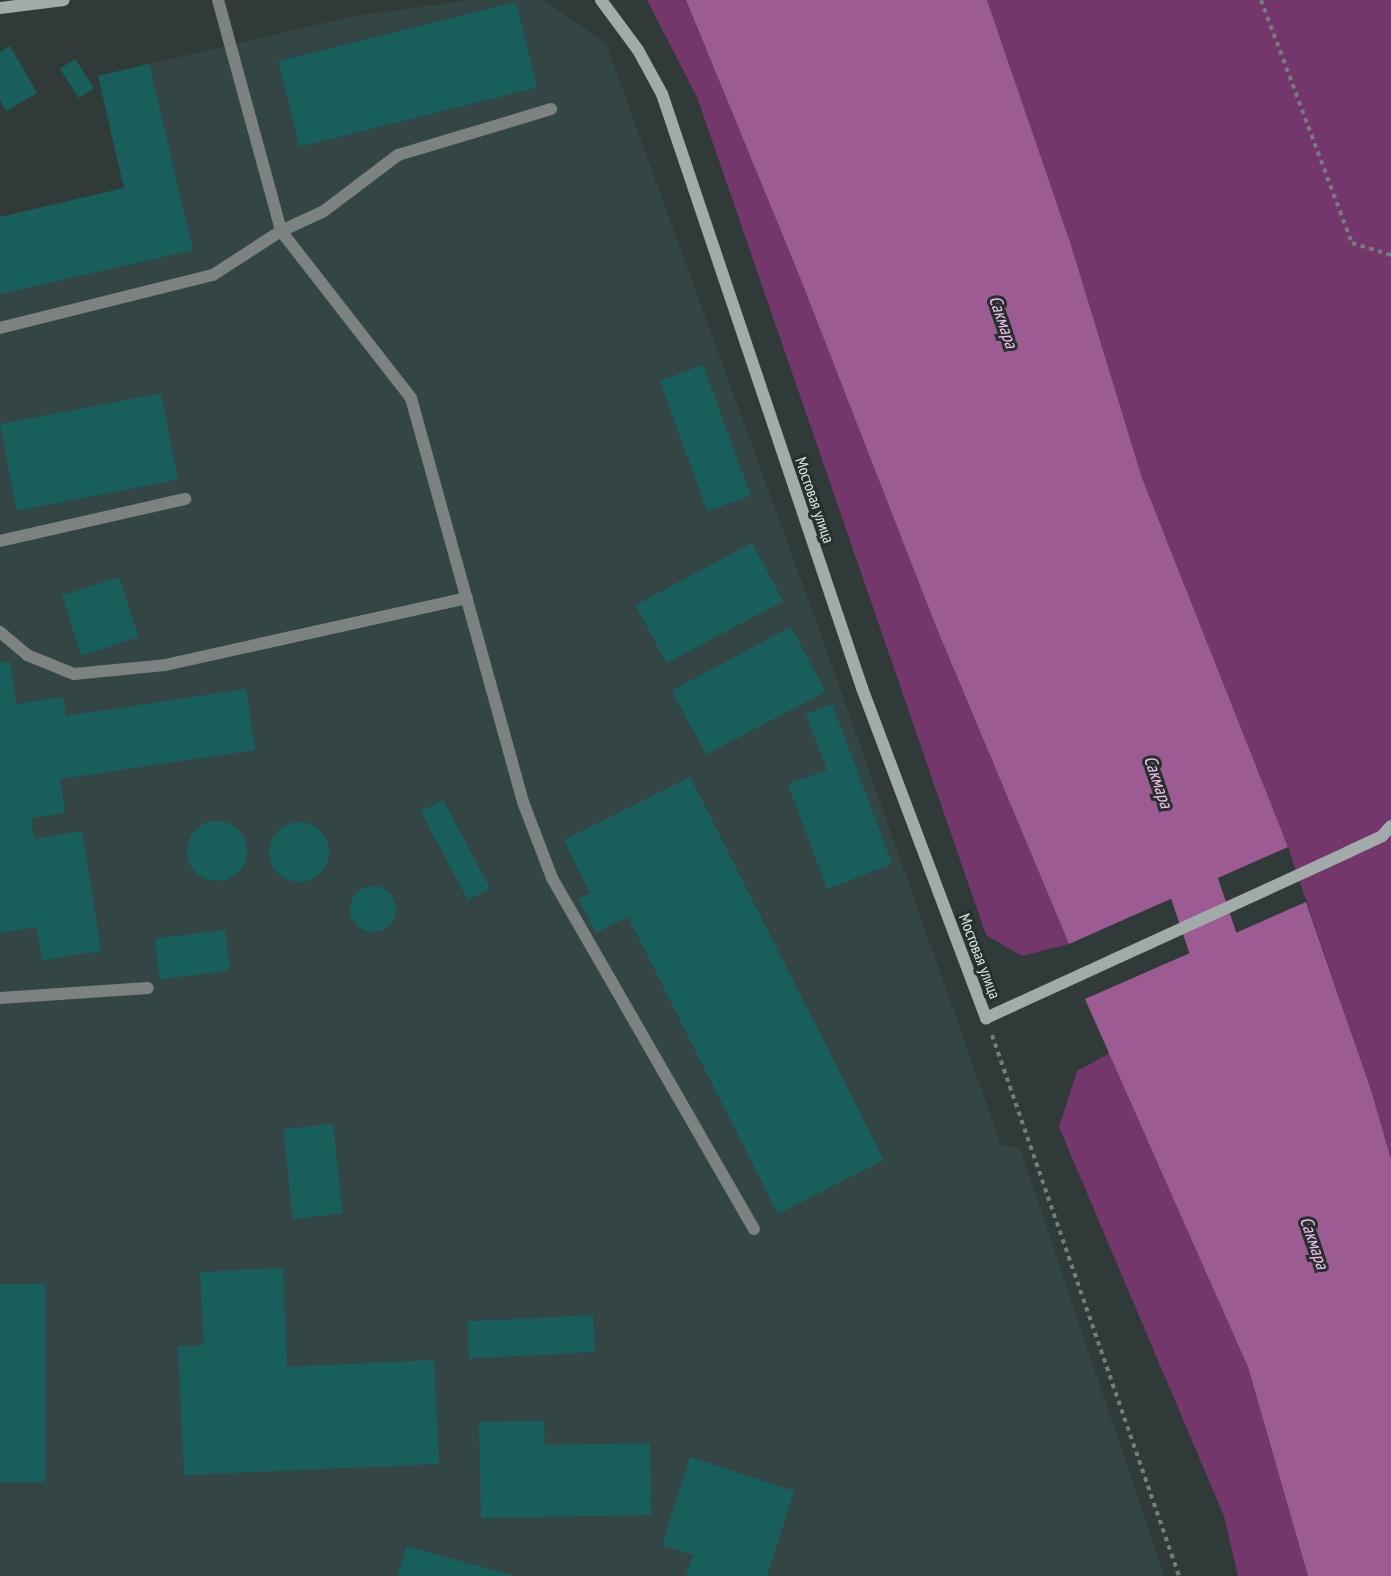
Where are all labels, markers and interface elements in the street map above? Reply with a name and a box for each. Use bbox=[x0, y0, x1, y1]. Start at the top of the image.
water label: Сакмара bbox=[984, 293, 1022, 351]
street label: Мостовая улица bbox=[791, 454, 839, 546]
water label: Сакмара bbox=[1139, 753, 1177, 811]
street label: Мостовая улица bbox=[955, 911, 1005, 1001]
water label: Сакмара bbox=[1295, 1214, 1333, 1272]

